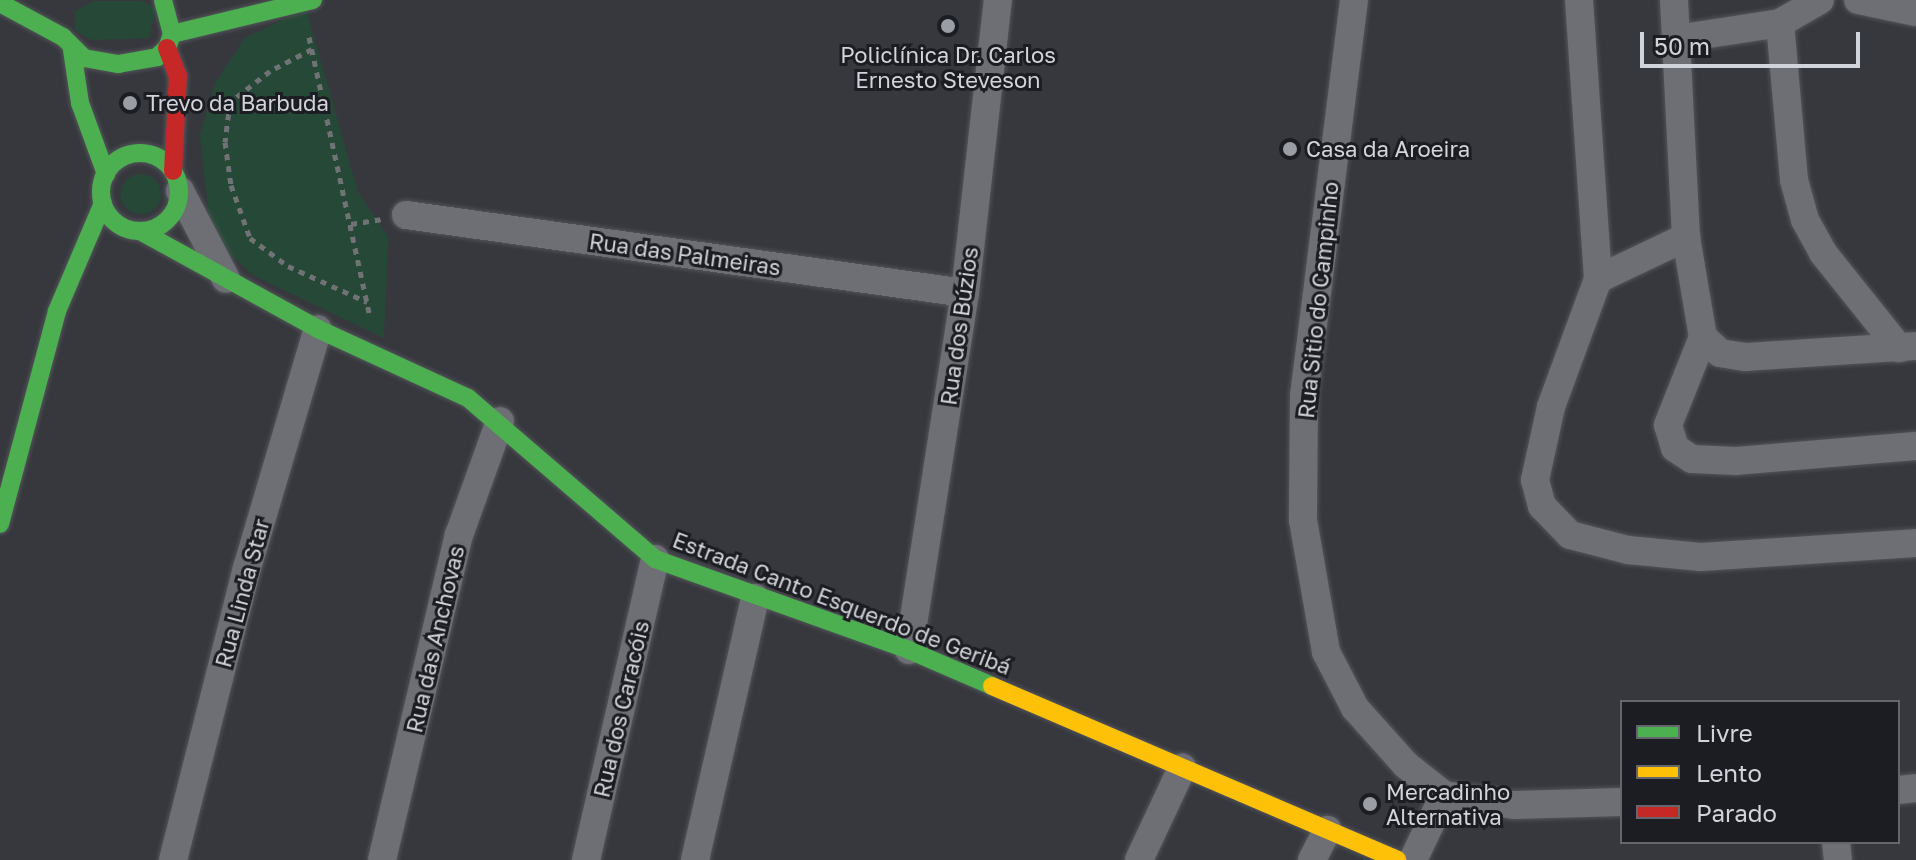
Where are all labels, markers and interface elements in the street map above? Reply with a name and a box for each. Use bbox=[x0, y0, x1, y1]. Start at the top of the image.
marker: Policlínica Dr. Carlos Ernesto Steveson bbox=[937, 15, 959, 37]
scale bar bbox=[1644, 16, 1864, 66]
text: 50 m bbox=[1654, 31, 1710, 60]
place label: Policlínica Dr. Carlos Ernesto Steveson bbox=[840, 41, 1056, 92]
place label: Trevo da Barbuda bbox=[146, 90, 329, 116]
marker: Trevo da Barbuda bbox=[121, 94, 139, 112]
place label: Casa da Aroeira bbox=[1306, 136, 1470, 162]
marker: Casa da Aroeira bbox=[1281, 140, 1299, 158]
street label: Rua Sitio do Campinho bbox=[1292, 180, 1344, 420]
street label: Rua das Palmeiras bbox=[588, 227, 782, 281]
street label: Rua dos Búzios bbox=[935, 245, 983, 407]
street label: Rua Linda Star bbox=[209, 516, 275, 670]
street label: Estrada Canto Esquerdo de Geribá bbox=[669, 526, 1015, 680]
street label: Rua das Anchovas bbox=[401, 543, 469, 735]
street label: Rua dos Caracóis bbox=[588, 618, 654, 800]
legend bbox=[1620, 700, 1900, 844]
text: Livre bbox=[1696, 718, 1753, 747]
text: Lento bbox=[1696, 758, 1762, 787]
place label: Mercadinho Alternativa bbox=[1386, 778, 1510, 830]
marker: Mercadinho Alternativa bbox=[1361, 795, 1379, 813]
text: Parado bbox=[1696, 798, 1777, 827]

